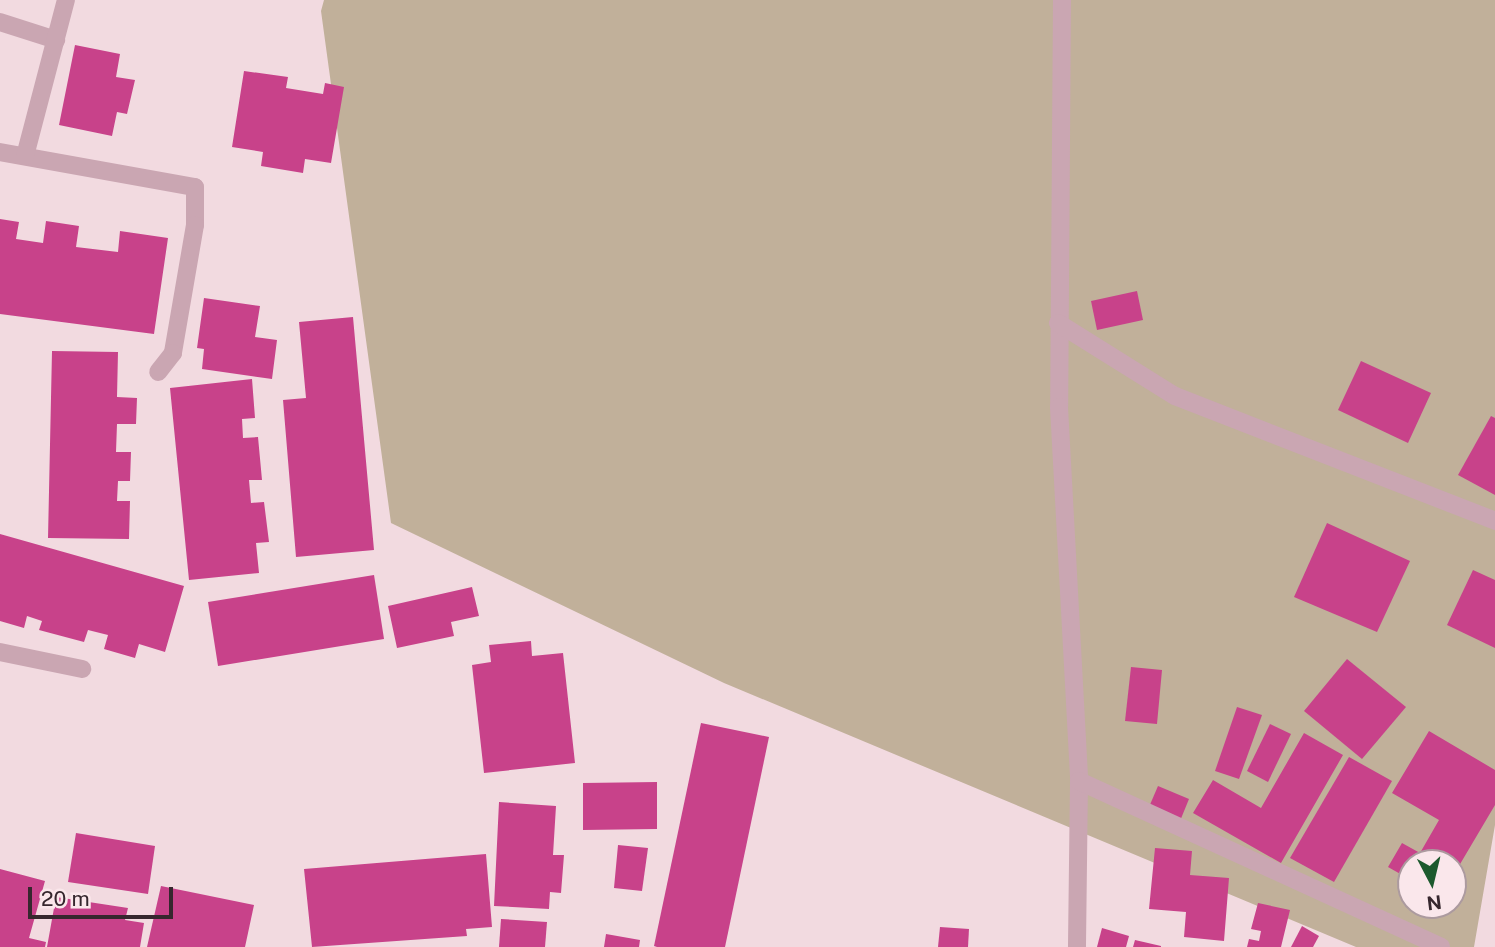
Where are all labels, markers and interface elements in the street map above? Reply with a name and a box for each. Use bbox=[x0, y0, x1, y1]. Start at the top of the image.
north arrow bbox=[1397, 849, 1467, 919]
scale bar bbox=[32, 874, 177, 918]
text: 20 m bbox=[41, 886, 90, 911]
text: N bbox=[1426, 891, 1443, 915]

